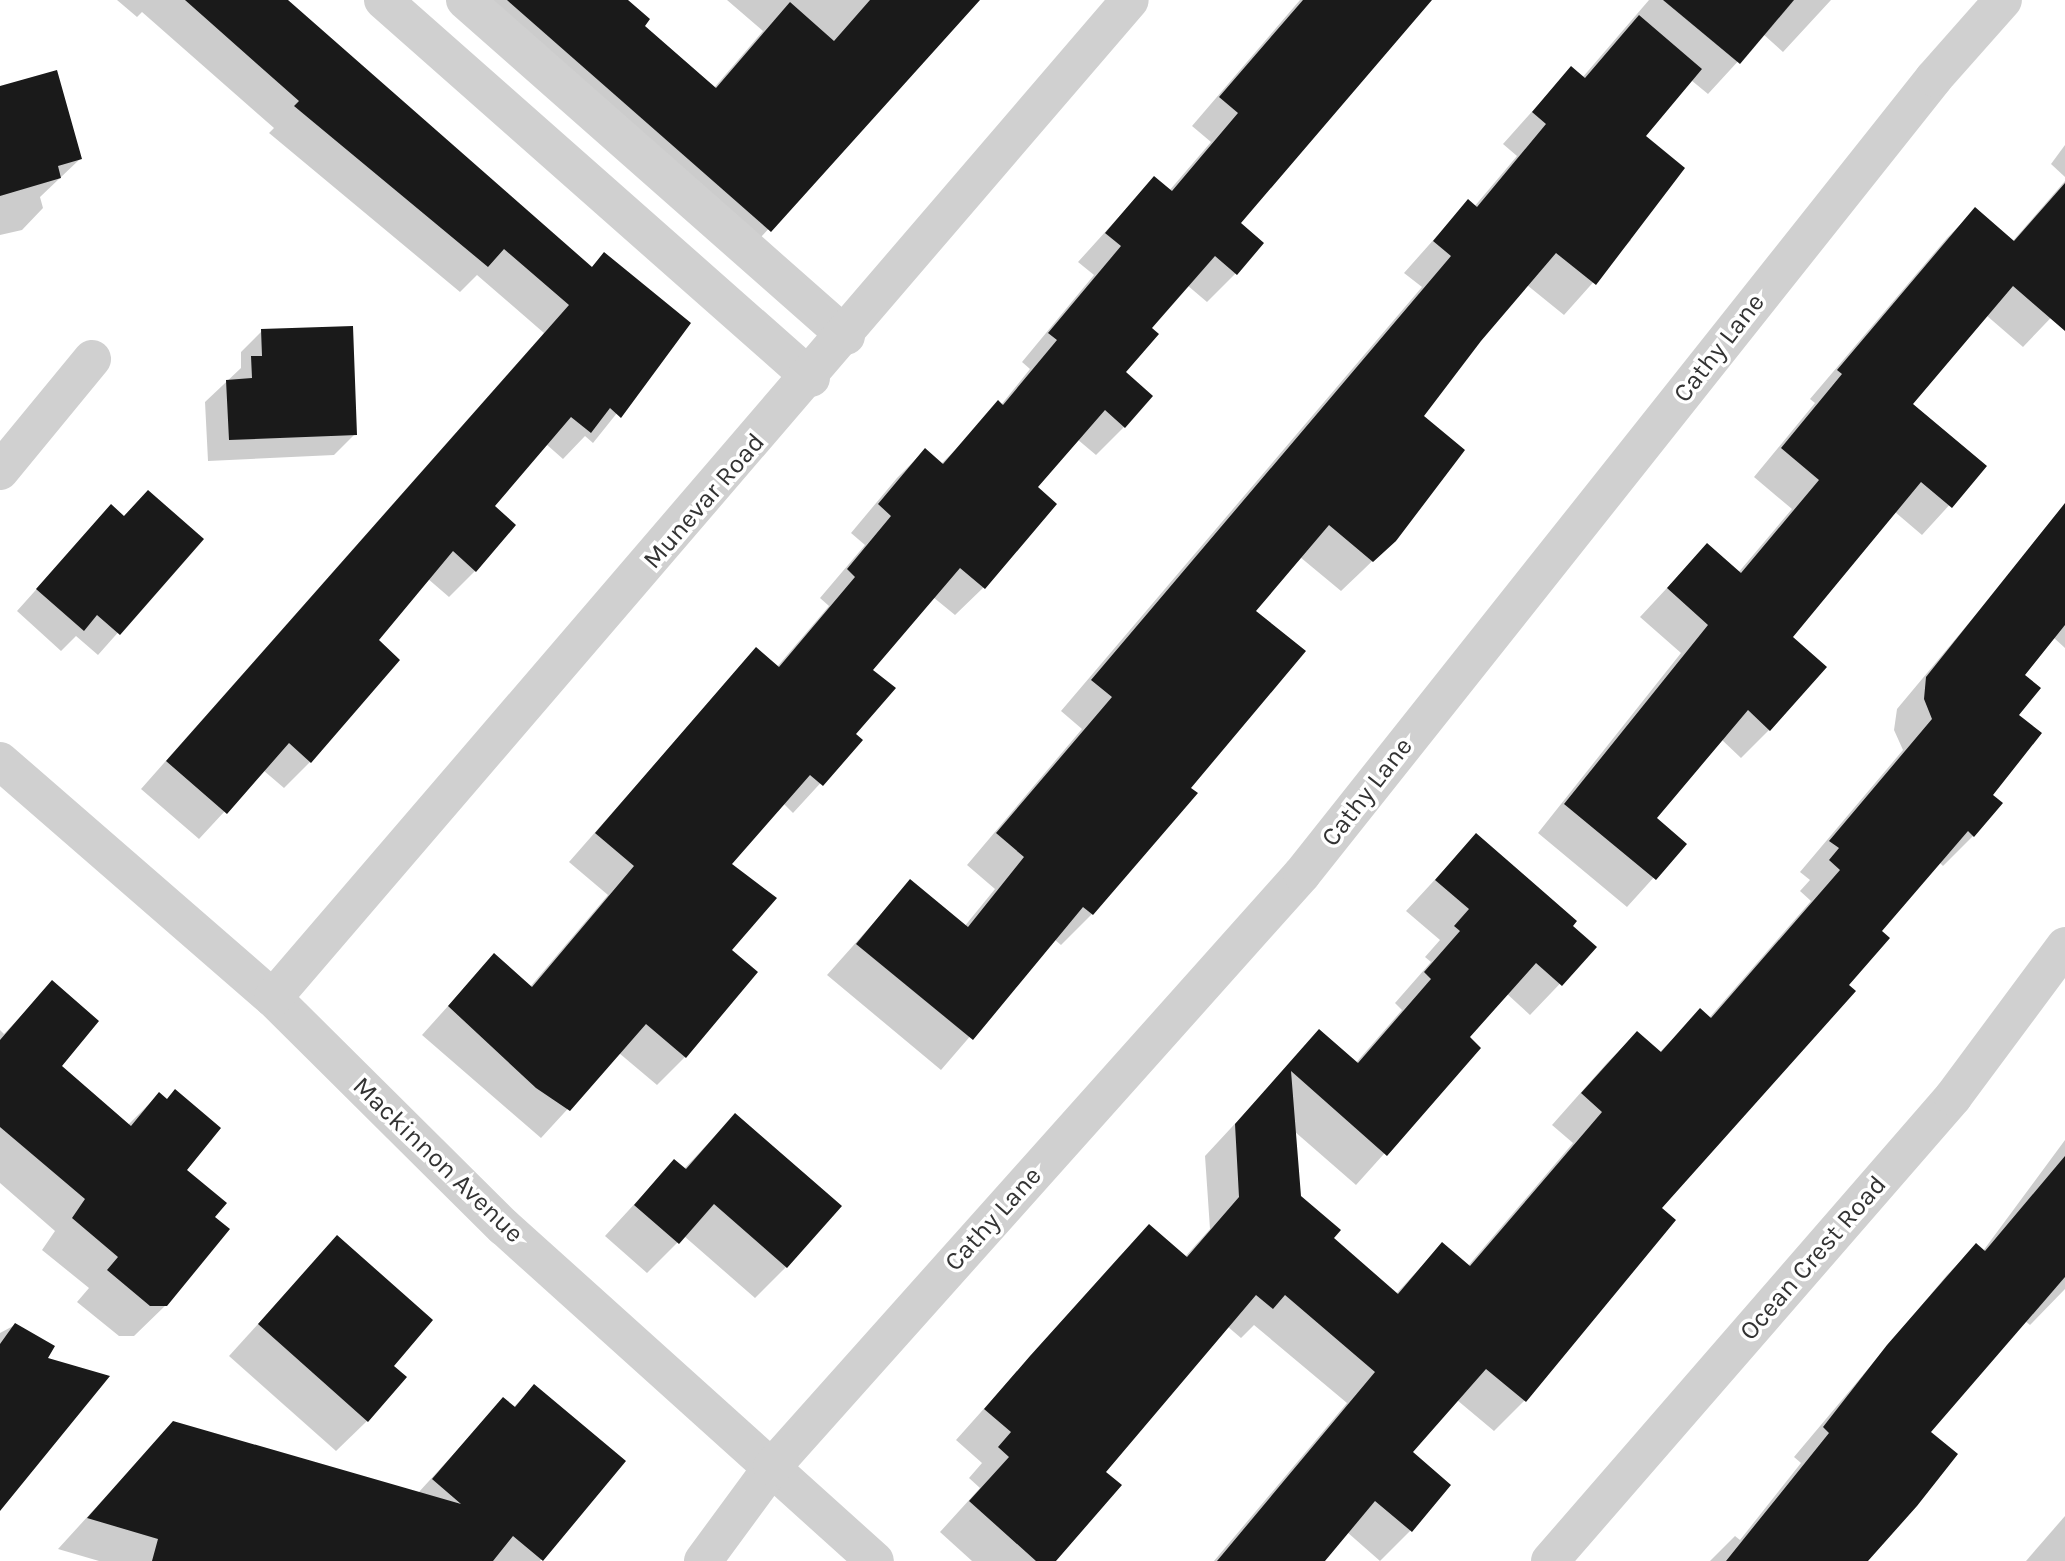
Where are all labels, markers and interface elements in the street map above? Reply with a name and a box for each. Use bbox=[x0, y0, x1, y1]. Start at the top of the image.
street label: Cathy Lane bbox=[1667, 287, 1771, 409]
street label: Munevar Road bbox=[637, 427, 771, 575]
street label: Cathy Lane bbox=[1315, 731, 1419, 853]
street label: Mackinnon Avenue bbox=[346, 1071, 530, 1249]
street label: Cathy Lane bbox=[938, 1160, 1048, 1278]
street label: Ocean Crest Road bbox=[1733, 1169, 1893, 1347]

